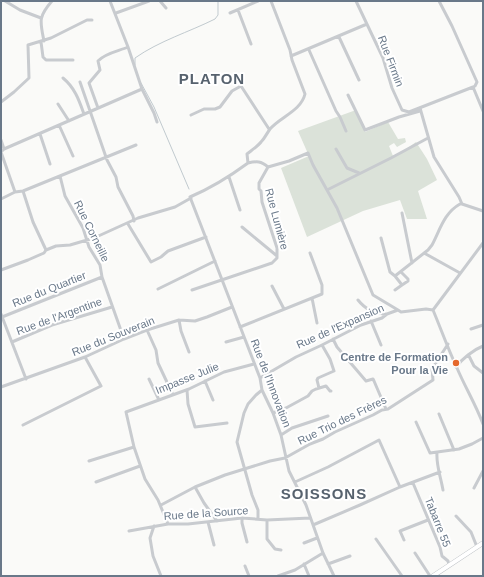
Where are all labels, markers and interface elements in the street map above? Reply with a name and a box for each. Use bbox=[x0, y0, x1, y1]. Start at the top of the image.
street label: Rue Firmin bbox=[376, 34, 406, 88]
district label: PLATON bbox=[179, 70, 245, 87]
street label: Rue Lumière bbox=[263, 187, 291, 251]
street label: Rue Corneille bbox=[72, 198, 112, 264]
street label: Rue du Quartier bbox=[10, 269, 88, 309]
street label: Rue de l'Argentine bbox=[15, 295, 103, 337]
street label: Rue de l'Expansion bbox=[294, 301, 386, 351]
street label: Rue du Souverain bbox=[70, 314, 156, 358]
street label: Rue de l'Innovation bbox=[249, 337, 293, 429]
place label: Centre de Formation Pour la Vie bbox=[340, 351, 448, 376]
marker: Centre de Formation Pour la Vie bbox=[451, 358, 461, 368]
street label: Impasse Julie bbox=[154, 360, 220, 396]
street label: Rue Trio des Frères bbox=[296, 393, 389, 447]
district label: SOISSONS bbox=[281, 485, 367, 502]
street label: Tabarre 55 bbox=[423, 495, 453, 549]
street label: Rue de la Source bbox=[163, 504, 249, 522]

